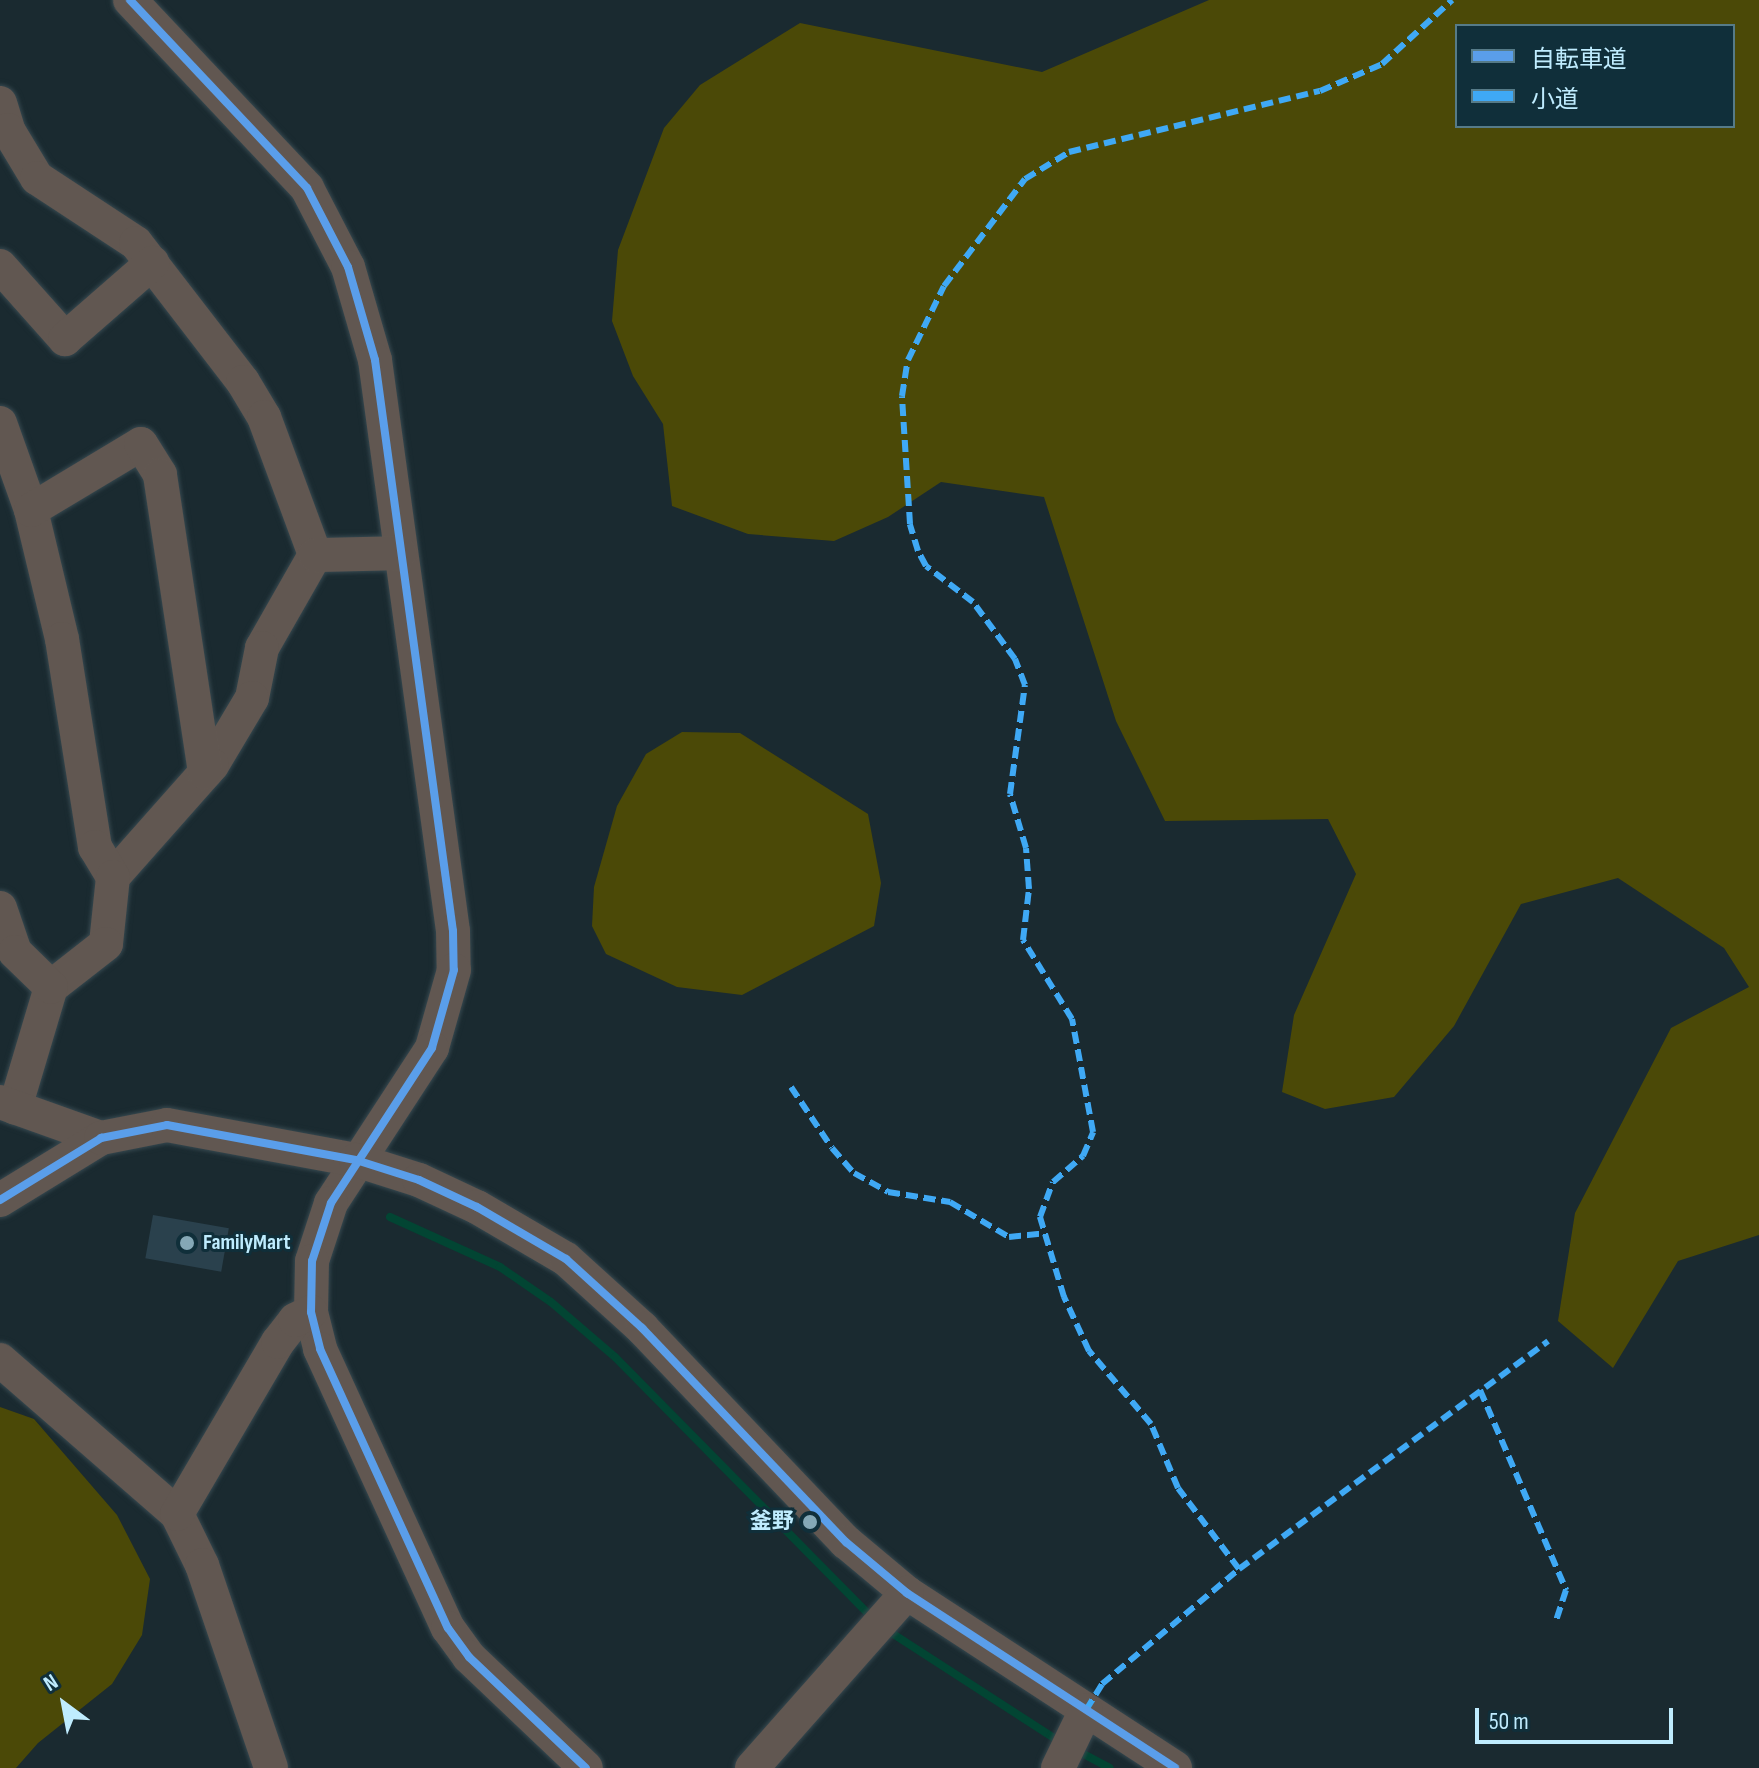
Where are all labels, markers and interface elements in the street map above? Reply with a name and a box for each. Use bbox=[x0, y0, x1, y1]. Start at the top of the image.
legend bbox=[1455, 24, 1735, 128]
text: 自転車道 bbox=[1531, 45, 1627, 74]
text: 小道 bbox=[1531, 85, 1579, 114]
place label: FamilyMart bbox=[203, 1230, 290, 1256]
marker: FamilyMart bbox=[178, 1234, 196, 1252]
place label: 釜野 bbox=[750, 1509, 794, 1535]
marker: 釜野 bbox=[801, 1513, 819, 1531]
north arrow bbox=[24, 1664, 104, 1744]
text: N bbox=[39, 1669, 63, 1698]
scale bar bbox=[1479, 1692, 1677, 1742]
text: 50 m bbox=[1489, 1707, 1529, 1736]

